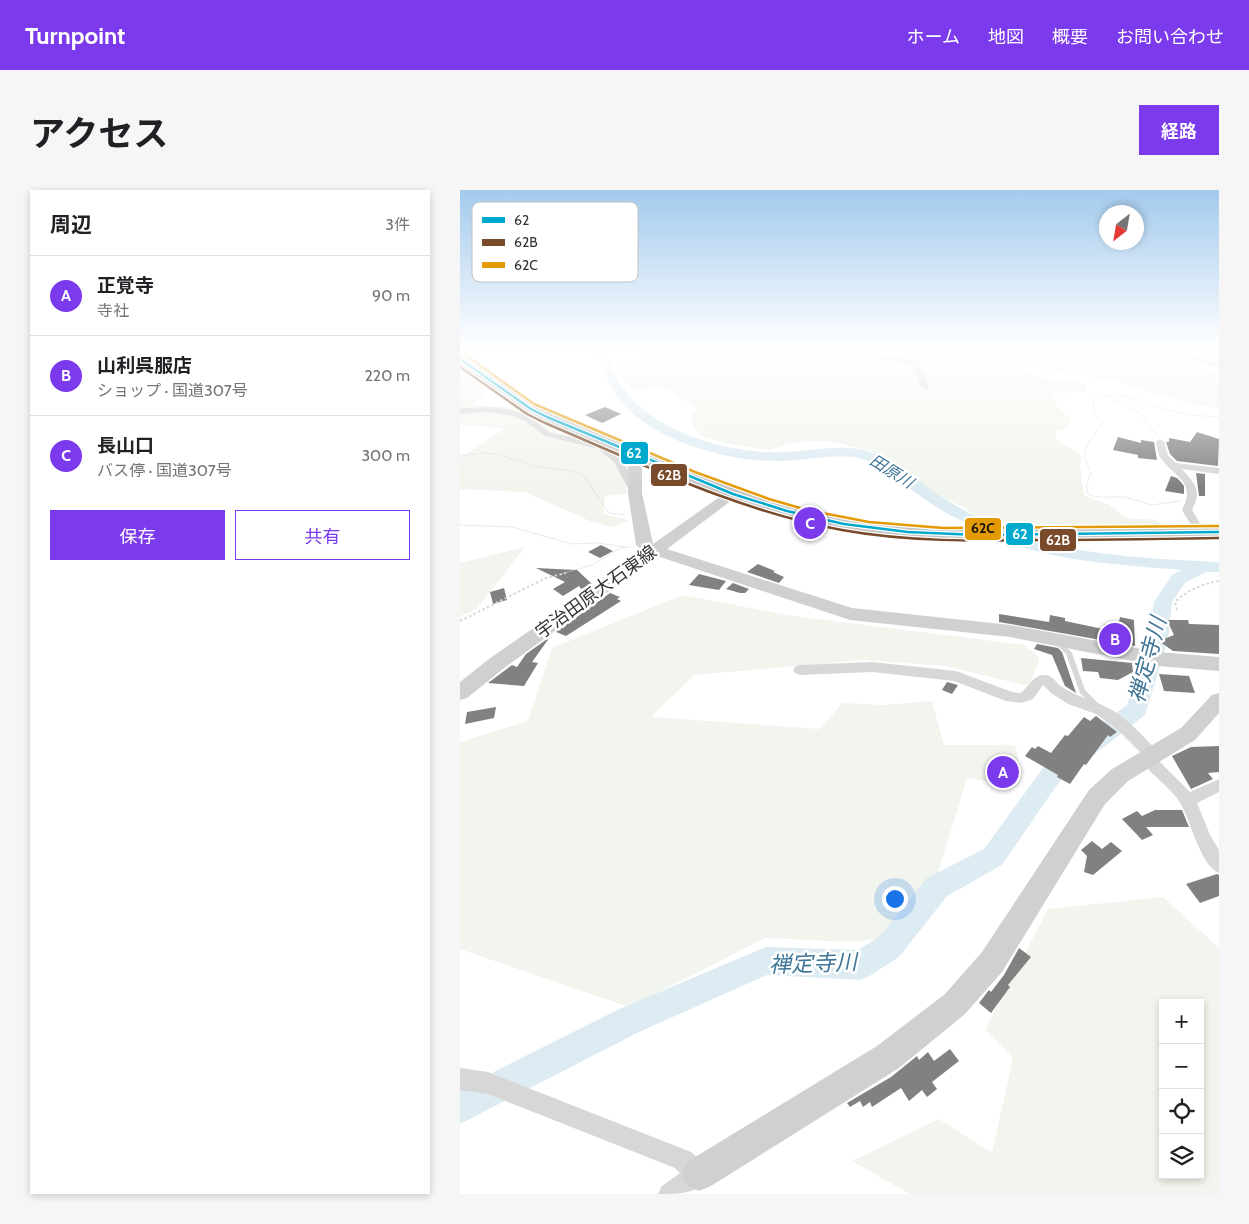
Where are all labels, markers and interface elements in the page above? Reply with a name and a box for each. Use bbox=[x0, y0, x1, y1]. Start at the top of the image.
text: Turnpoint bbox=[25, 21, 125, 50]
text: ホーム bbox=[907, 26, 960, 48]
text: 地図 bbox=[988, 26, 1024, 48]
text: 概要 bbox=[1052, 26, 1088, 48]
text: お問い合わせ bbox=[1116, 26, 1224, 48]
button: 経路 bbox=[1139, 105, 1219, 155]
text: アクセス bbox=[30, 112, 168, 155]
legend bbox=[472, 202, 638, 282]
north arrow bbox=[1099, 205, 1144, 250]
text: 62 bbox=[514, 211, 529, 229]
text: 周辺 bbox=[50, 212, 92, 237]
text: 3件 bbox=[385, 215, 410, 234]
text: 62B bbox=[514, 233, 538, 251]
text: 62C bbox=[514, 256, 538, 274]
text: 正覚寺 bbox=[97, 274, 154, 297]
text: A bbox=[61, 286, 71, 305]
text: 90 m bbox=[372, 286, 410, 305]
text: 寺社 bbox=[97, 301, 129, 320]
text: 山利呉服店 bbox=[97, 354, 192, 377]
text: B bbox=[61, 366, 71, 385]
text: 220 m bbox=[364, 366, 410, 385]
text: ショップ · 国道307号 bbox=[97, 381, 248, 400]
text: 長山口 bbox=[97, 434, 154, 457]
line badge: 62 bbox=[620, 441, 649, 465]
text: 62 bbox=[626, 444, 642, 462]
text: C bbox=[61, 446, 71, 465]
text: 300 m bbox=[361, 446, 410, 465]
water label: 田原川 bbox=[866, 451, 919, 493]
text: バス停 · 国道307号 bbox=[97, 461, 232, 480]
line badge: 62B bbox=[650, 463, 688, 487]
text: 62B bbox=[657, 466, 681, 484]
pin: C bbox=[794, 504, 826, 542]
button: 保存 bbox=[50, 510, 225, 560]
button: 共有 bbox=[235, 510, 410, 560]
line badge: 62C bbox=[964, 517, 1002, 541]
text: 62C bbox=[971, 519, 995, 537]
line badge: 62 bbox=[1005, 522, 1034, 546]
text: 62 bbox=[1012, 525, 1028, 543]
line badge: 62B bbox=[1039, 528, 1077, 552]
text: 62B bbox=[1046, 531, 1070, 549]
street label: 宇治田原大石東線 bbox=[531, 541, 661, 643]
water label: 禅定寺川 bbox=[1123, 612, 1172, 706]
pin: B bbox=[1099, 620, 1131, 658]
pin: A bbox=[987, 753, 1019, 791]
your location bbox=[882, 886, 908, 912]
water label: 禅定寺川 bbox=[769, 948, 859, 979]
map controls bbox=[1159, 999, 1204, 1179]
button: + bbox=[1159, 999, 1204, 1044]
button: − bbox=[1159, 1044, 1204, 1089]
button: locate bbox=[1159, 1089, 1204, 1134]
button: layers bbox=[1159, 1134, 1204, 1179]

